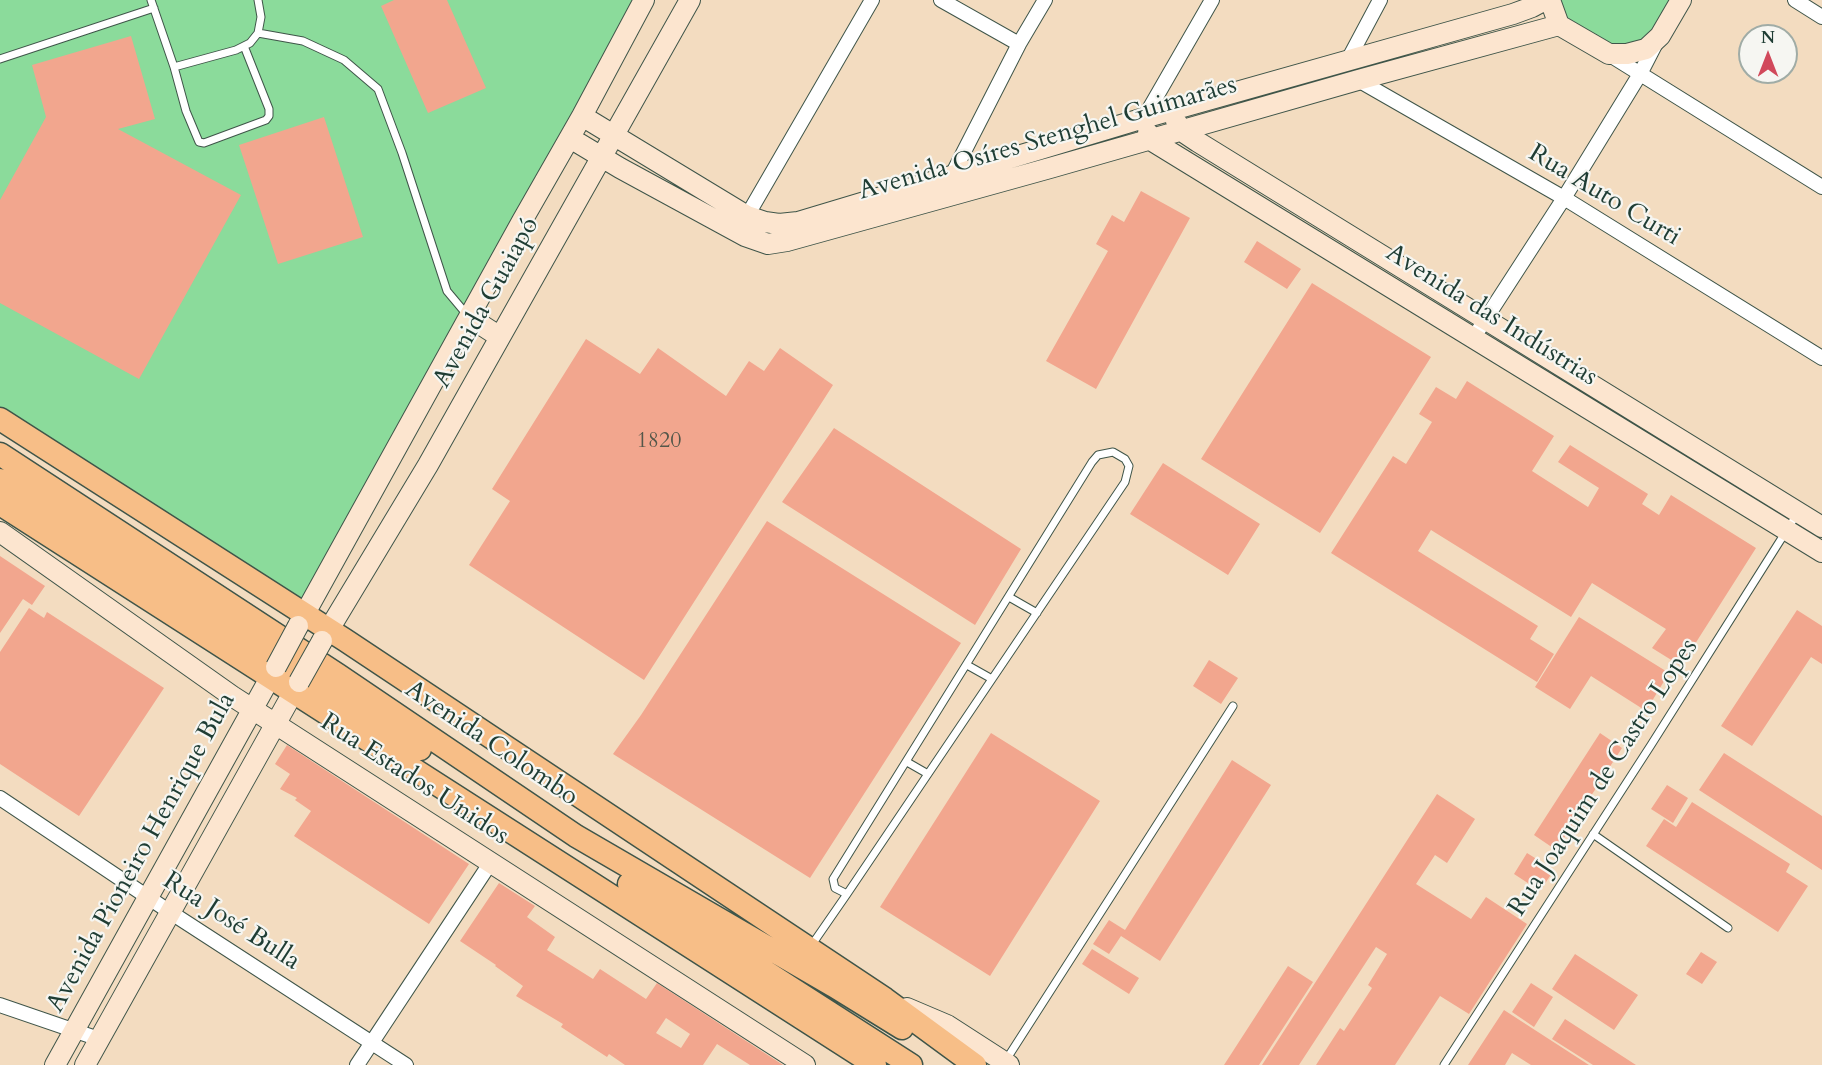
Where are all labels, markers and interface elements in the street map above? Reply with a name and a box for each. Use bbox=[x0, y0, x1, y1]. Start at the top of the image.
north arrow bbox=[1738, 24, 1798, 84]
text: N bbox=[1761, 27, 1775, 49]
street label: Avenida Osíres Stenghel Guimarães bbox=[855, 70, 1241, 208]
street label: Rua Auto Curti bbox=[1522, 138, 1686, 254]
street label: Avenida Guaiapó bbox=[427, 212, 547, 394]
street label: Avenida das Indústrias bbox=[1379, 238, 1603, 394]
house number: 1820 bbox=[636, 429, 682, 455]
street label: Rua Joaquim de Castro Lopes bbox=[1503, 633, 1705, 923]
street label: Avenida Colombo bbox=[398, 675, 584, 813]
street label: Avenida Pioneiro Henrique Bula bbox=[41, 688, 243, 1018]
street label: Rua Estados Unidos bbox=[314, 708, 514, 852]
street label: Rua José Bulla bbox=[157, 866, 305, 978]

